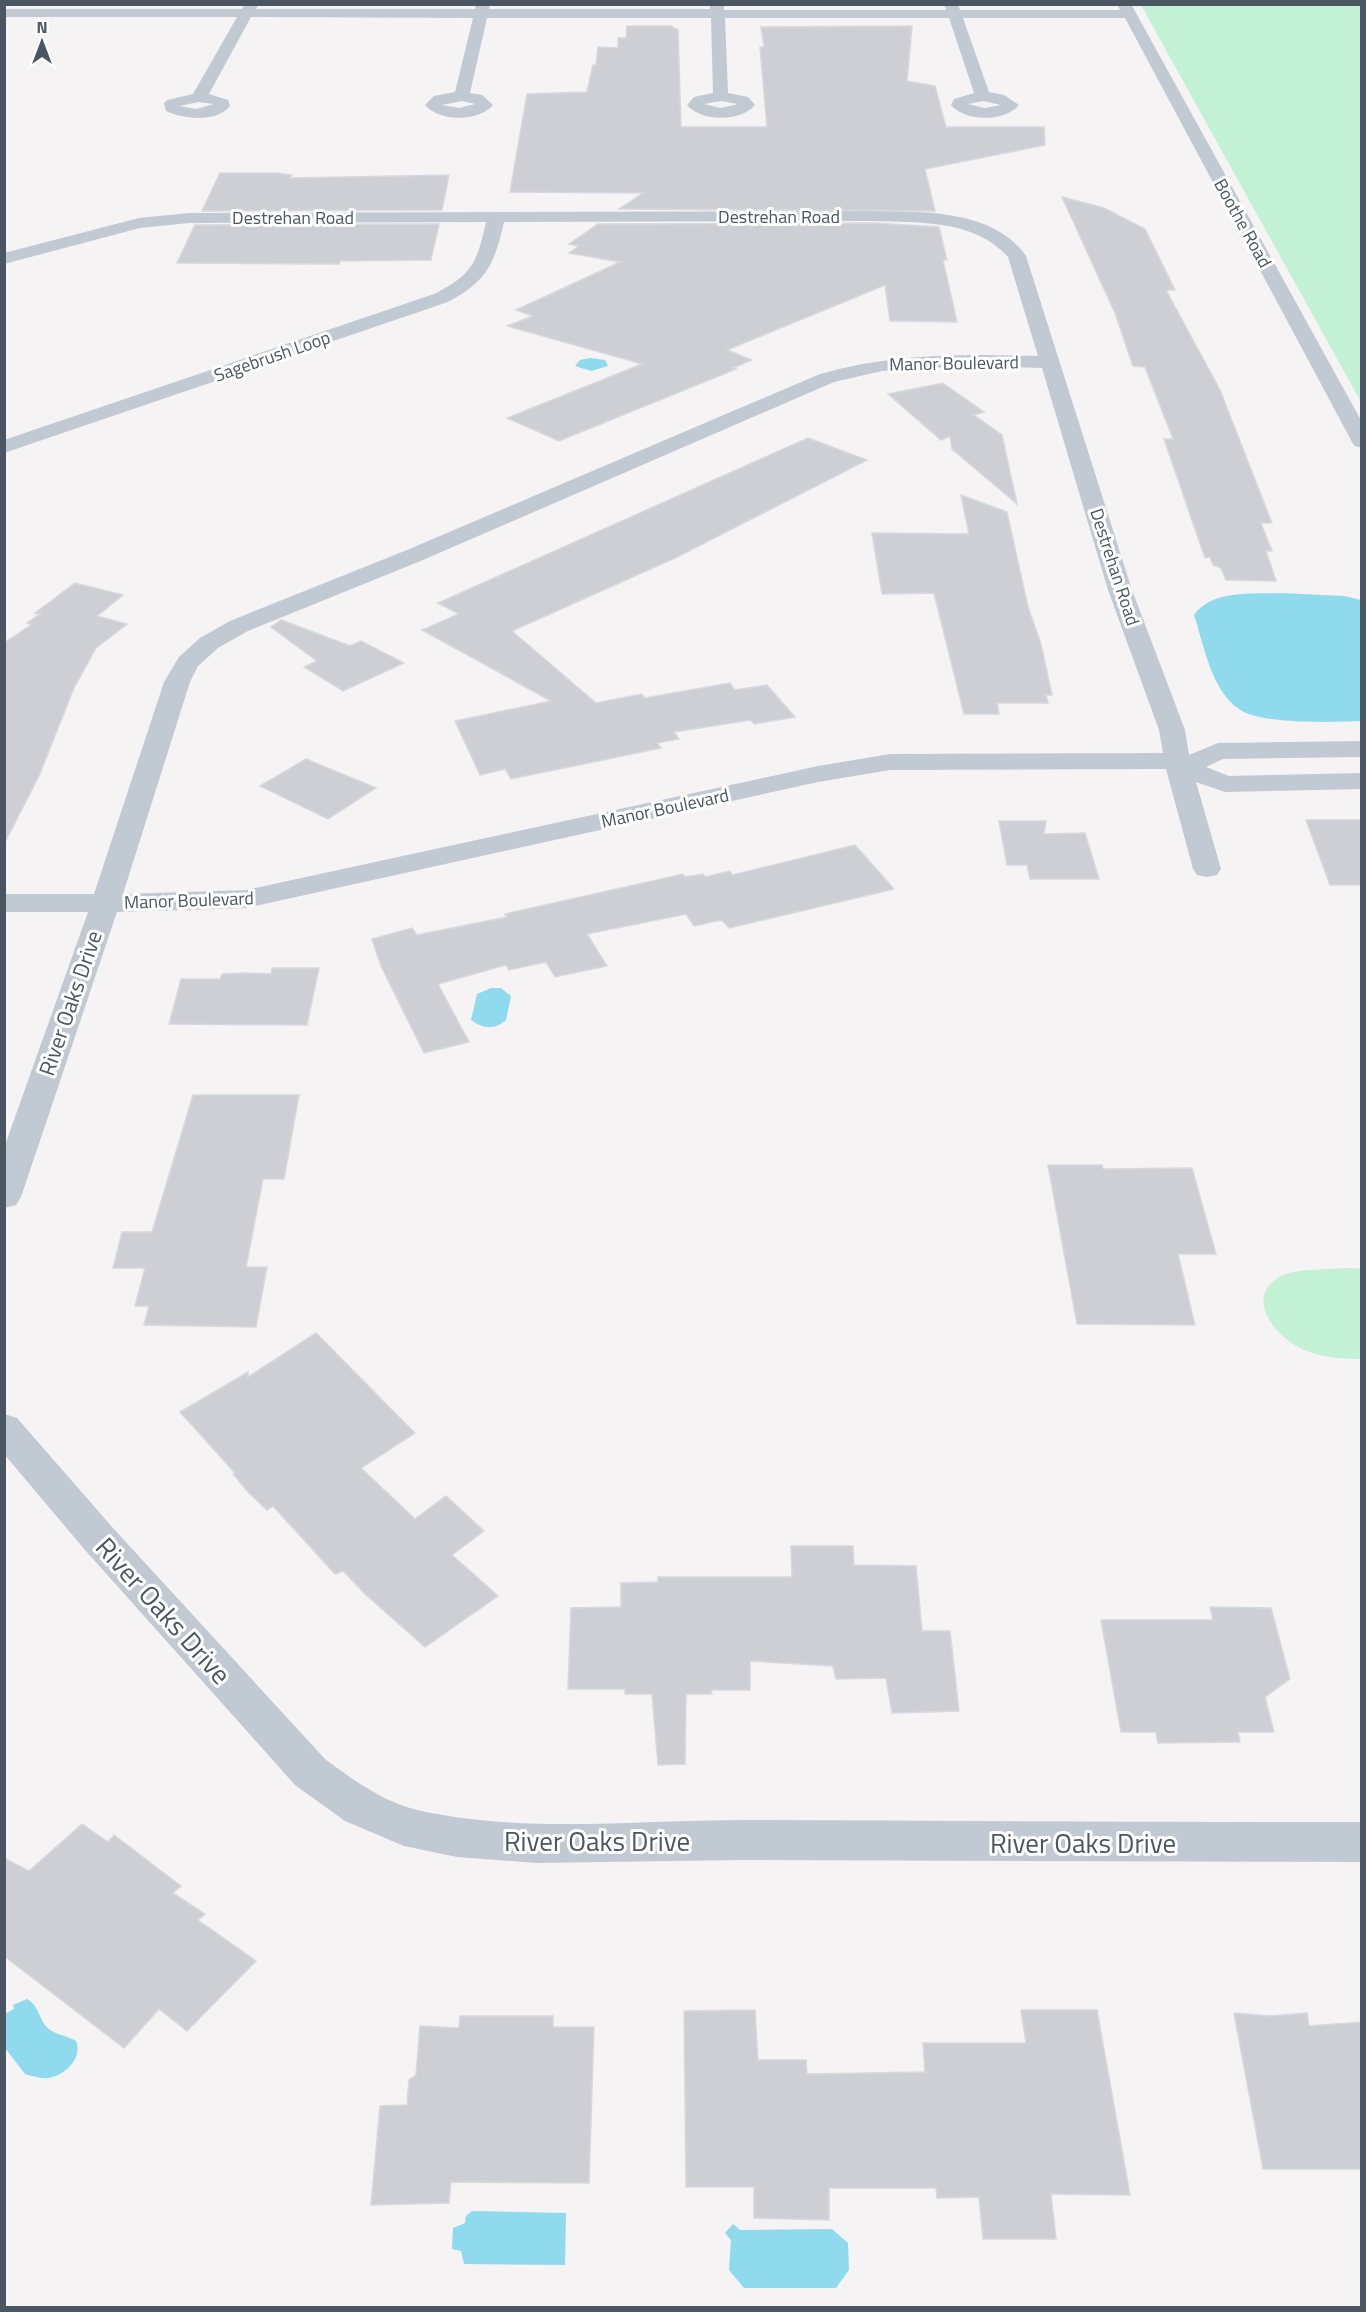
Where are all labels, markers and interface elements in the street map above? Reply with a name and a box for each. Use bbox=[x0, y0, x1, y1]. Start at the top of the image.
north arrow bbox=[12, 12, 72, 72]
text: N bbox=[36, 15, 48, 39]
street label: Boothe Road bbox=[1207, 174, 1279, 272]
street label: Destrehan Road bbox=[718, 203, 840, 230]
street label: Destrehan Road bbox=[232, 204, 354, 231]
street label: Sagebrush Loop bbox=[210, 323, 334, 389]
street label: Manor Boulevard bbox=[889, 348, 1019, 378]
street label: Destrehan Road bbox=[1083, 505, 1147, 629]
street label: Manor Boulevard bbox=[599, 781, 731, 835]
street label: Manor Boulevard bbox=[124, 884, 254, 916]
street label: River Oaks Drive bbox=[29, 926, 111, 1080]
street label: River Oaks Drive bbox=[87, 1527, 241, 1693]
street label: River Oaks Drive bbox=[504, 1820, 690, 1861]
street label: River Oaks Drive bbox=[990, 1822, 1176, 1863]

